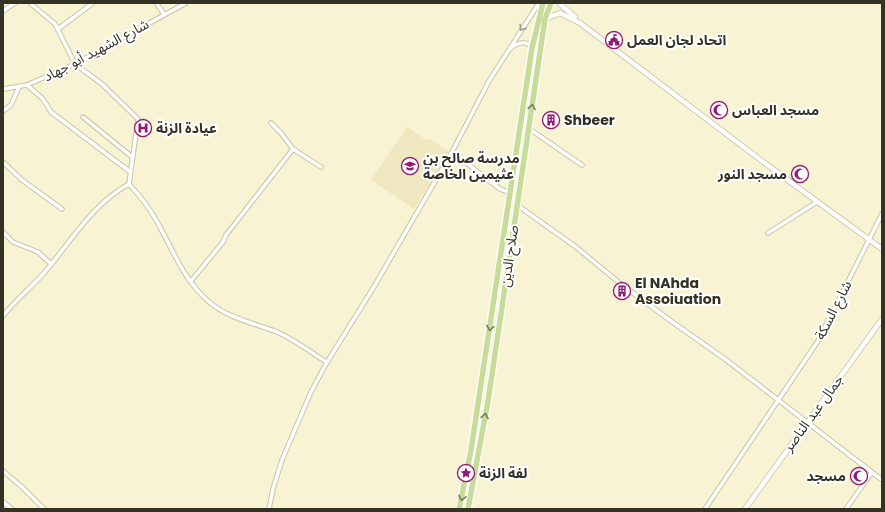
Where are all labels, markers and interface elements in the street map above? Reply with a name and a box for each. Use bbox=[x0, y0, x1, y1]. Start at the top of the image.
street label: شارع الشهيد أبو جهاد bbox=[40, 14, 153, 87]
one-way arrow bbox=[519, 24, 527, 31]
public building icon: اتحاد لجان العمل bbox=[604, 30, 624, 50]
place label: اتحاد لجان العمل bbox=[627, 30, 726, 50]
mosque icon: مسجد العباس bbox=[709, 100, 729, 120]
place label: مسجد العباس bbox=[732, 100, 819, 120]
one-way arrow bbox=[527, 104, 535, 110]
building icon: Shbeer bbox=[541, 110, 561, 130]
place label: Shbeer bbox=[564, 110, 615, 130]
hospital icon: عيادة الزنة bbox=[133, 118, 153, 138]
place label: عيادة الزنة bbox=[156, 118, 217, 138]
place label: مدرسة صالح بن عثيمين الخاصة bbox=[423, 148, 520, 184]
school or university icon: مدرسة صالح بن عثيمين الخاصة bbox=[400, 156, 420, 176]
place label: مسجد النور bbox=[717, 164, 787, 184]
mosque icon: مسجد النور bbox=[790, 164, 810, 184]
street label: صلاح الدين bbox=[495, 223, 524, 288]
place label: El NAhda Assoiuation bbox=[635, 273, 721, 309]
street label: شارع السكة bbox=[810, 277, 857, 343]
building icon: El NAhda Assoiuation bbox=[612, 281, 632, 301]
one-way arrow bbox=[486, 325, 495, 331]
street label: جمال عبد الناصر bbox=[778, 370, 848, 456]
one-way arrow bbox=[481, 413, 489, 419]
place icon: لفة الزنة bbox=[456, 463, 476, 483]
place label: لفة الزنة bbox=[479, 463, 527, 483]
place label: مسجد bbox=[806, 466, 846, 486]
mosque icon: مسجد bbox=[849, 466, 869, 486]
one-way arrow bbox=[458, 495, 466, 501]

